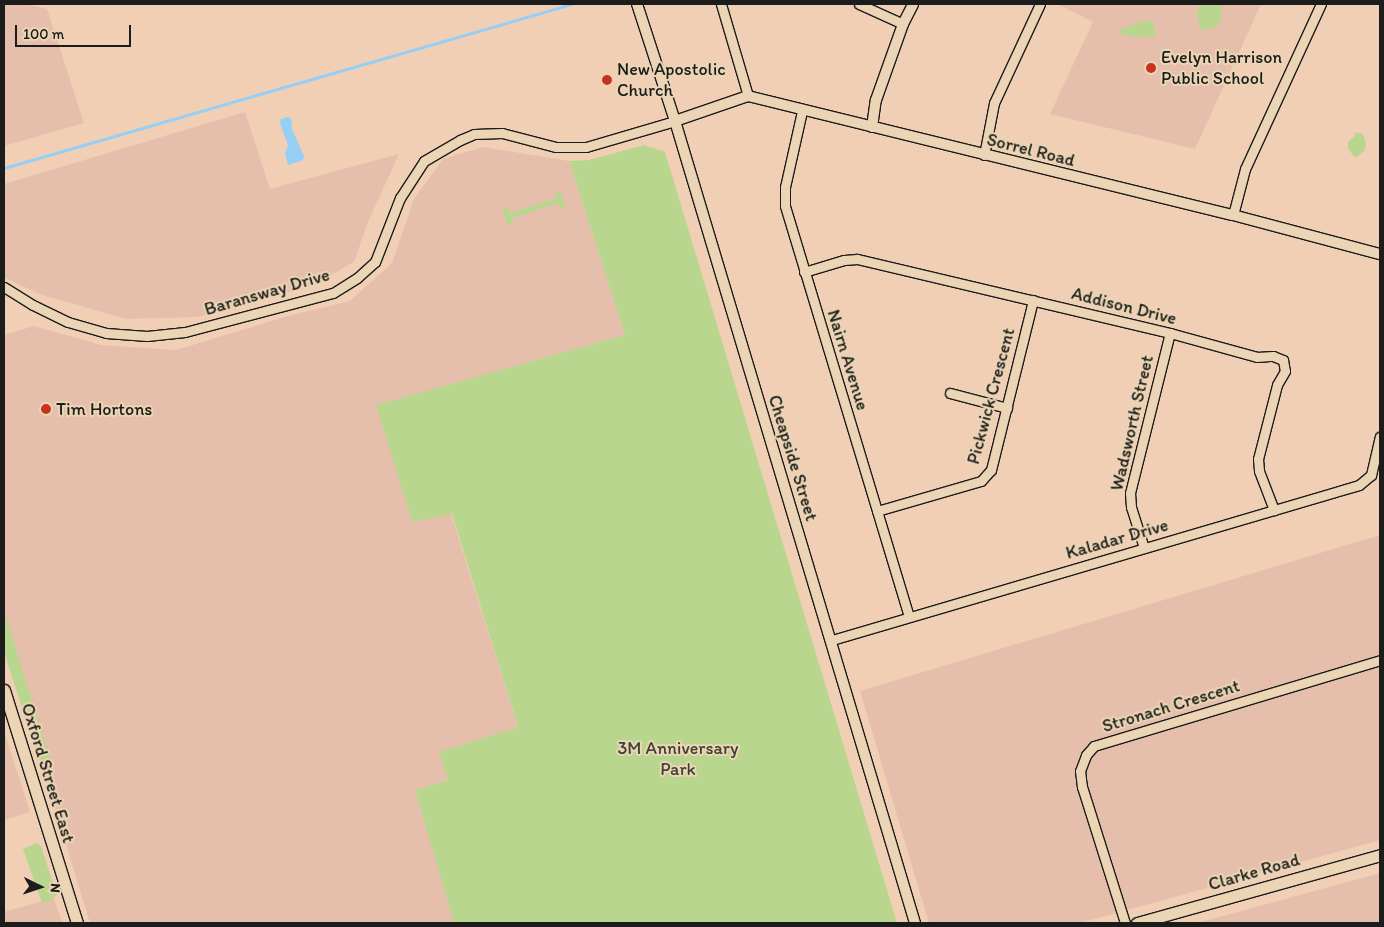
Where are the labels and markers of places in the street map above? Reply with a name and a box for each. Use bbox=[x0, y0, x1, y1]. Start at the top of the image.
place label: Evelyn Harrison Public School bbox=[1161, 47, 1283, 90]
place label: New Apostolic Church bbox=[617, 59, 726, 102]
marker: Evelyn Harrison Public School bbox=[1145, 62, 1157, 74]
marker: New Apostolic Church bbox=[601, 74, 613, 86]
place label: Tim Hortons bbox=[56, 398, 153, 420]
marker: Tim Hortons bbox=[40, 403, 52, 415]

